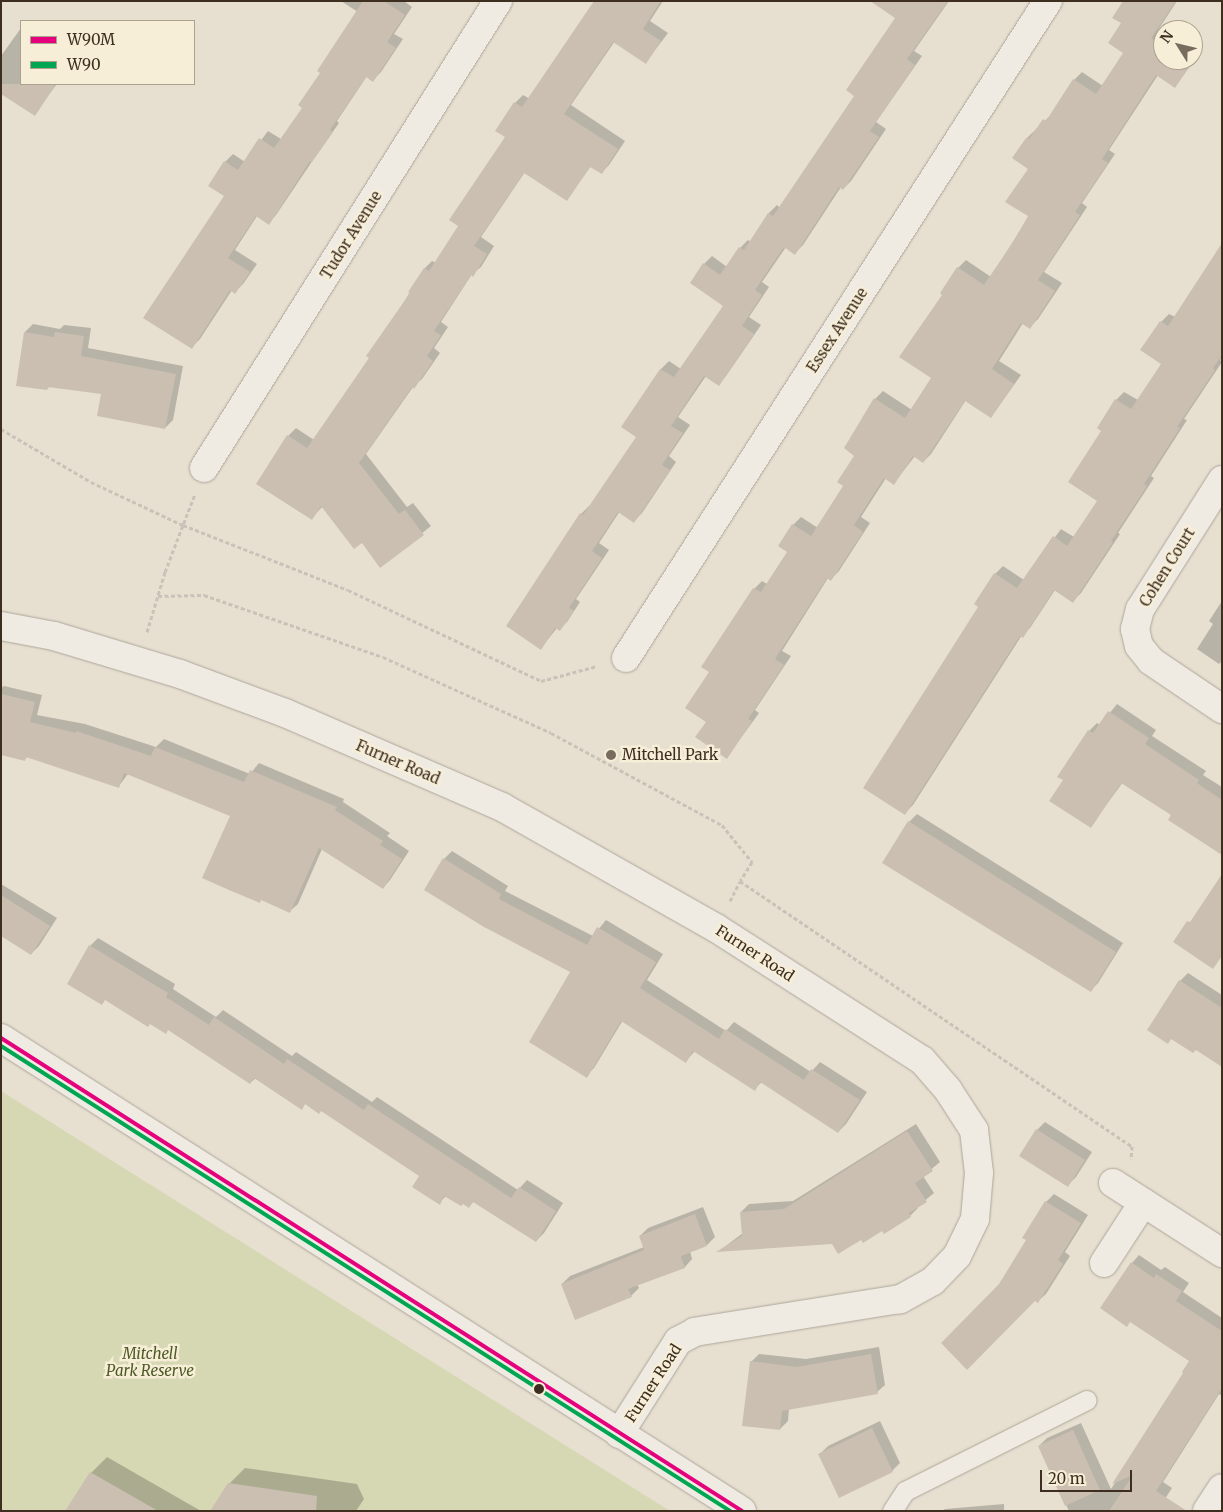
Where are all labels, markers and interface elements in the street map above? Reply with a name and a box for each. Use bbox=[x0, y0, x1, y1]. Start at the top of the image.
legend bbox=[20, 20, 195, 85]
north arrow bbox=[1153, 20, 1203, 70]
text: N bbox=[1156, 27, 1177, 47]
text: W90M bbox=[67, 30, 115, 49]
text: W90 bbox=[67, 55, 101, 74]
street label: Tudor Avenue bbox=[317, 188, 385, 282]
street label: Essex Avenue bbox=[803, 284, 871, 376]
street label: Cohen Court bbox=[1136, 524, 1198, 610]
street label: Furner Road bbox=[353, 736, 443, 788]
place label: Mitchell Park bbox=[622, 746, 718, 764]
marker: Mitchell Park bbox=[604, 748, 618, 762]
street label: Furner Road bbox=[713, 921, 797, 985]
street label: Furner Road bbox=[621, 1341, 685, 1425]
park label: Mitchell Park Reserve bbox=[106, 1344, 194, 1379]
unlabelled marker bbox=[534, 1384, 544, 1394]
scale bar bbox=[1043, 1460, 1136, 1492]
text: 20 m bbox=[1048, 1469, 1085, 1488]

